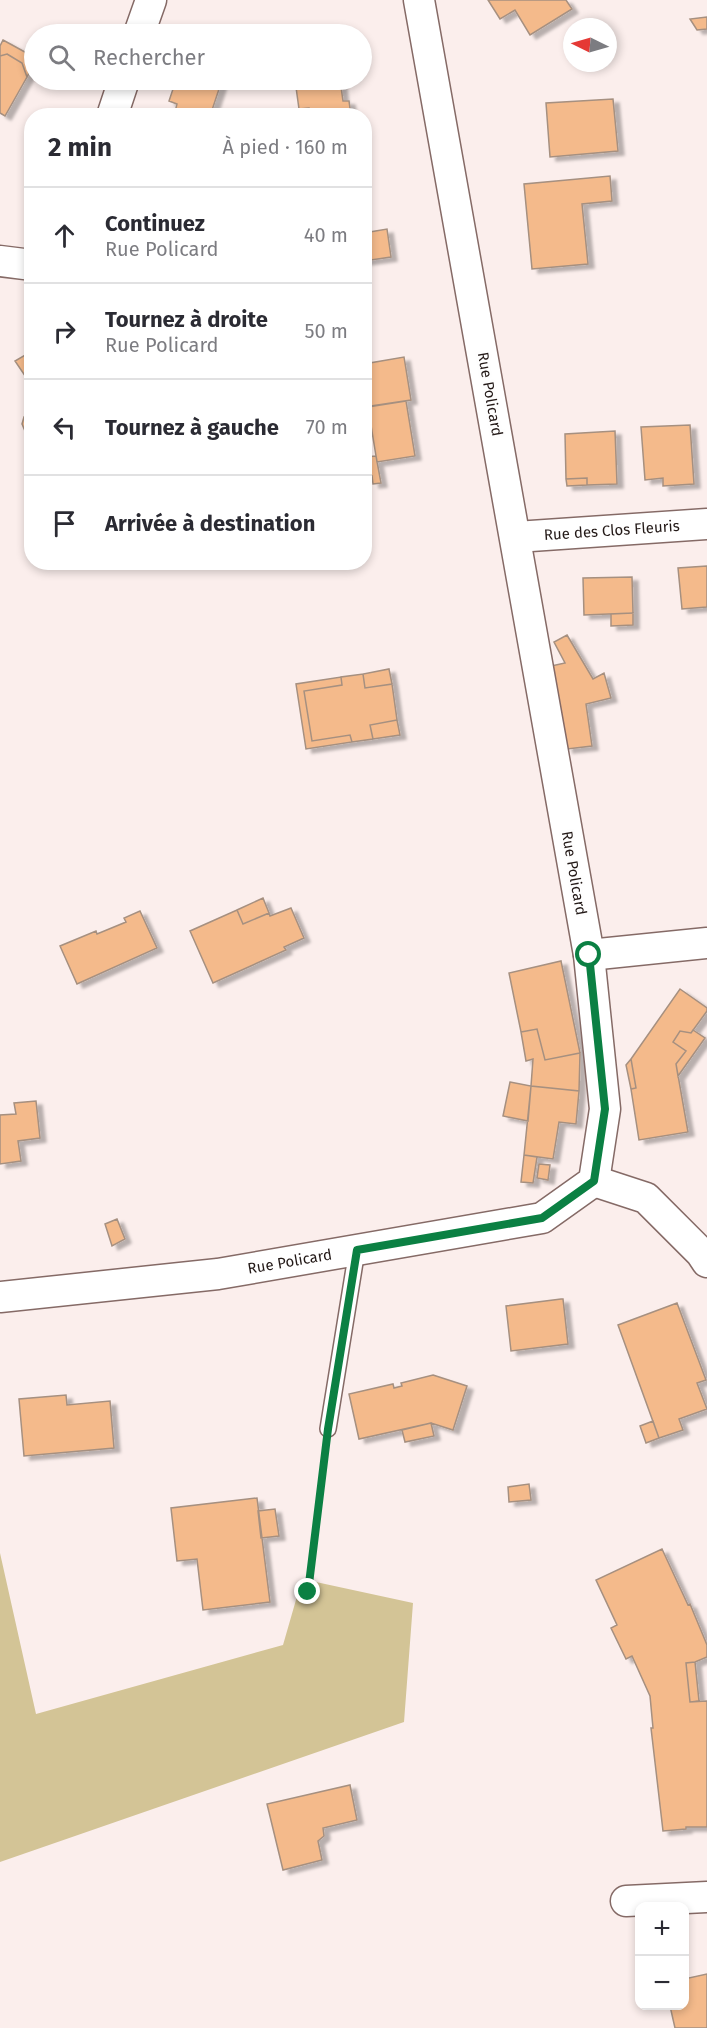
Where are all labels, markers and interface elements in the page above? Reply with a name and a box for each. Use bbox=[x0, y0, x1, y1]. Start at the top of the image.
north arrow bbox=[563, 18, 617, 72]
search box bbox=[24, 24, 372, 90]
icon: search bbox=[45, 41, 78, 74]
text: Rechercher bbox=[93, 44, 205, 71]
text: 2 min bbox=[48, 132, 112, 163]
text: À pied · 160 m bbox=[223, 135, 348, 159]
text: Continuez bbox=[105, 210, 205, 237]
icon: ahead bbox=[48, 219, 81, 252]
text: 40 m bbox=[304, 223, 348, 247]
text: Rue Policard bbox=[105, 237, 218, 261]
text: Tournez à droite bbox=[105, 306, 268, 333]
icon: right bbox=[48, 315, 81, 348]
text: 50 m bbox=[304, 319, 348, 343]
text: Rue Policard bbox=[105, 333, 218, 357]
street label: Rue Policard bbox=[474, 351, 506, 437]
icon: left bbox=[48, 411, 81, 444]
text: Tournez à gauche bbox=[105, 414, 279, 441]
text: 70 m bbox=[306, 415, 348, 439]
icon: arrive bbox=[48, 507, 81, 540]
text: Arrivée à destination bbox=[105, 510, 315, 537]
street label: Rue des Clos Fleuris bbox=[543, 517, 680, 544]
street label: Rue Policard bbox=[558, 830, 590, 916]
route start bbox=[575, 941, 601, 967]
street label: Rue Policard bbox=[246, 1245, 333, 1278]
route end bbox=[294, 1578, 320, 1604]
map controls bbox=[635, 1902, 689, 2010]
button: + bbox=[635, 1902, 689, 1956]
button: − bbox=[635, 1956, 689, 2010]

